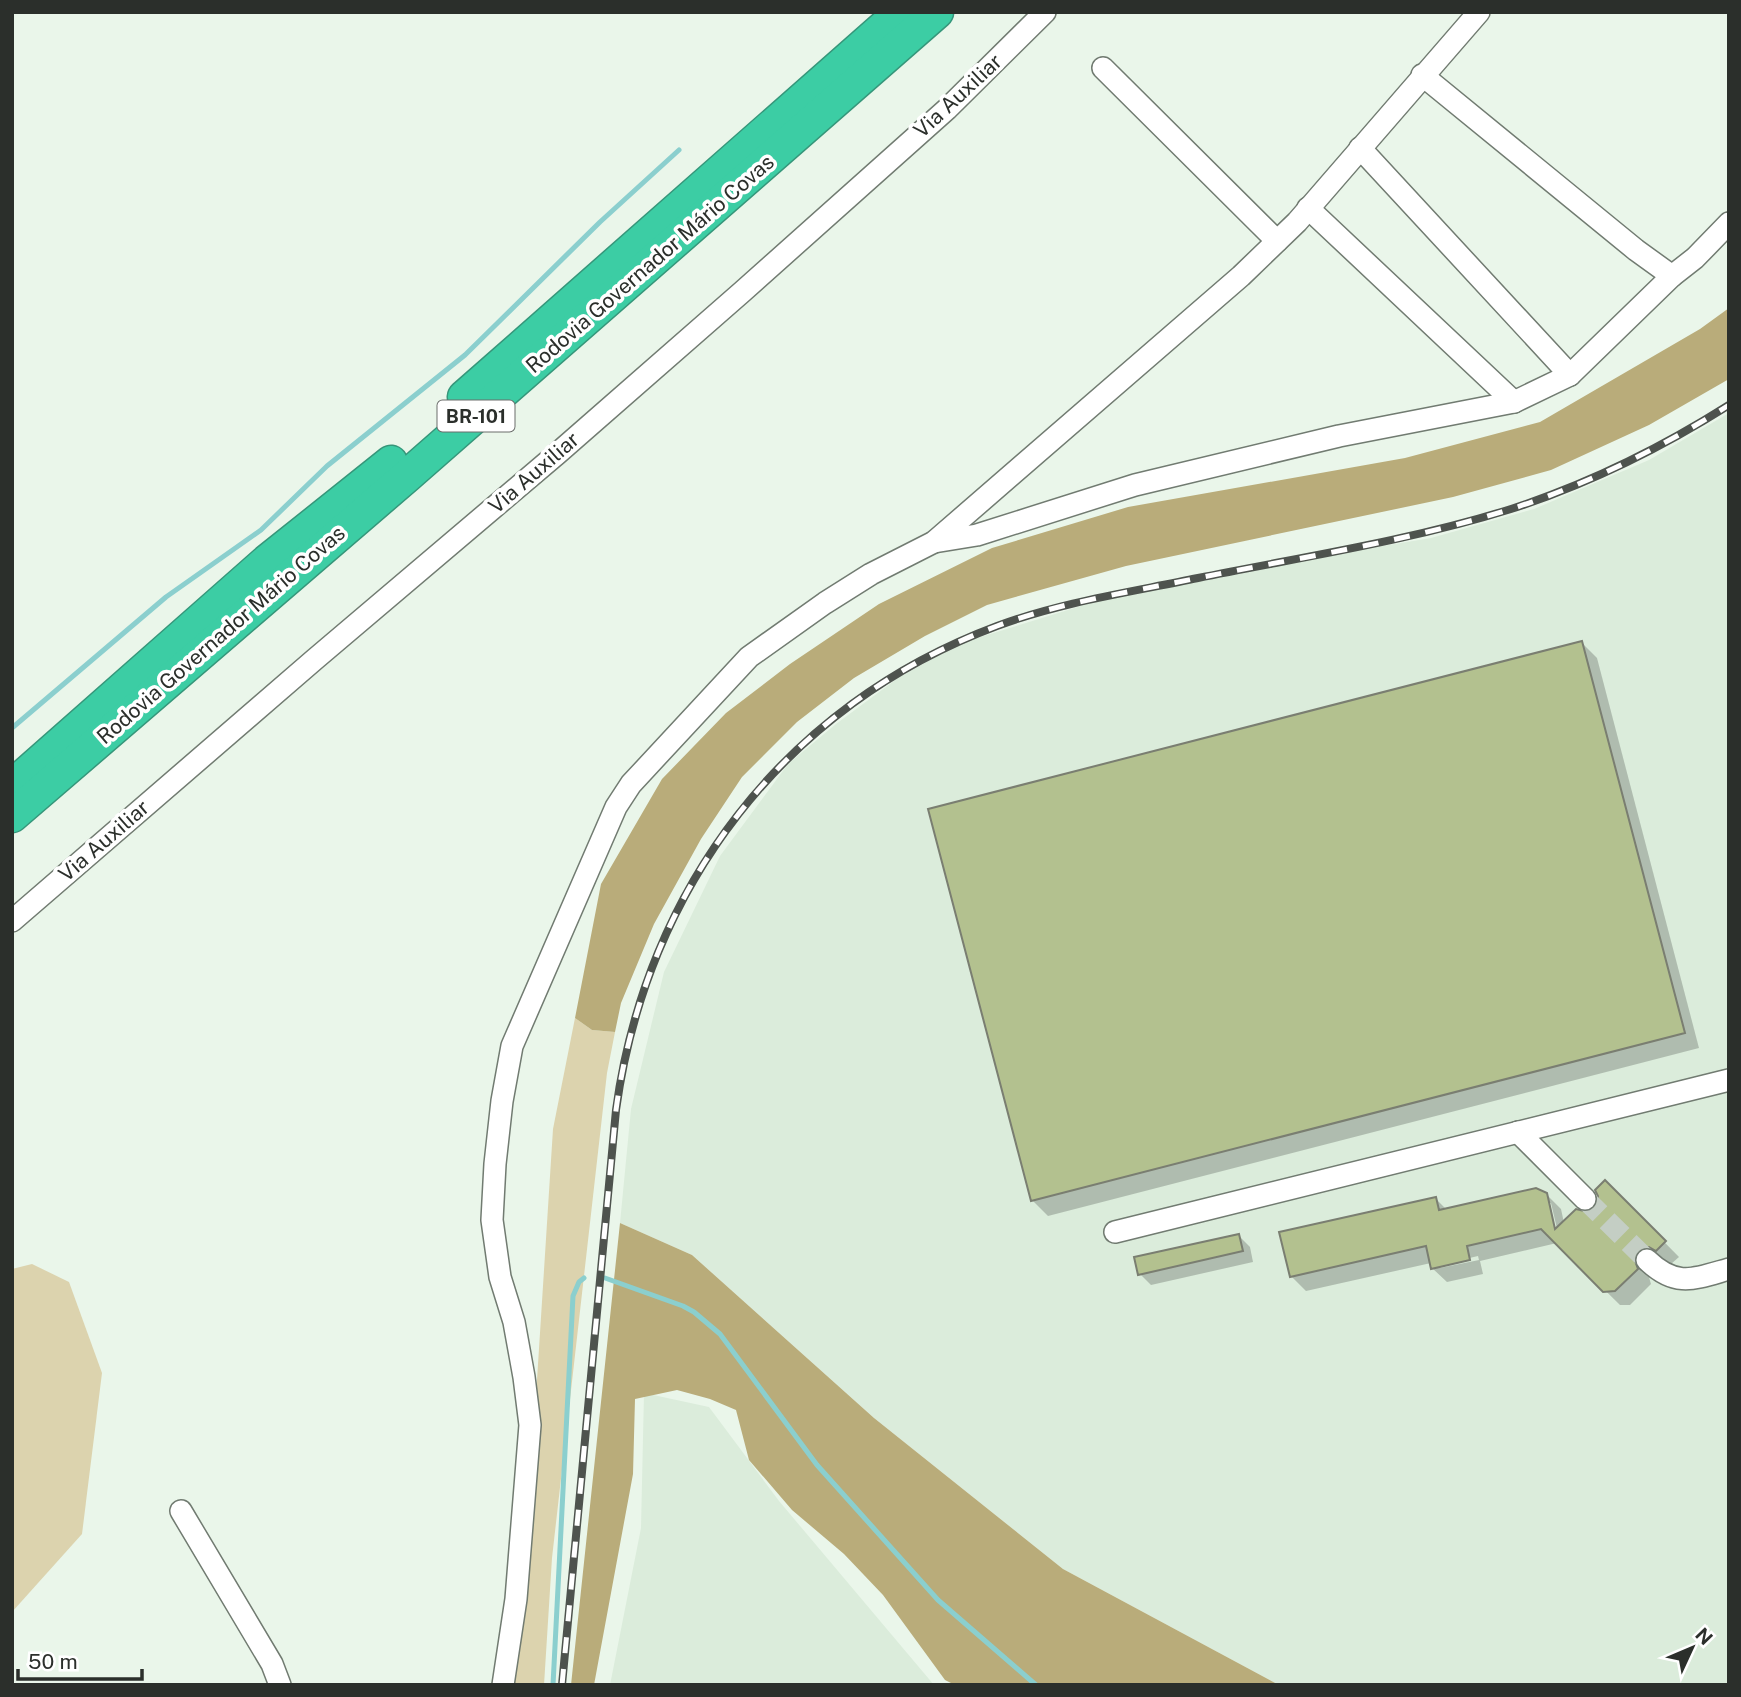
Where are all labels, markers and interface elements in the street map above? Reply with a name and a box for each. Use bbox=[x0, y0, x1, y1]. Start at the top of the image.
street label: Via Auxiliar bbox=[908, 48, 1007, 143]
street label: Rodovia Governador Mário Covas bbox=[521, 149, 779, 378]
road number: BR-101 bbox=[438, 400, 514, 432]
street label: Via Auxiliar bbox=[483, 427, 584, 519]
street label: Rodovia Governador Mário Covas bbox=[92, 520, 350, 749]
street label: Via Auxiliar bbox=[53, 795, 154, 887]
north arrow bbox=[1657, 1613, 1727, 1683]
text: N bbox=[1691, 1623, 1717, 1649]
scale bar bbox=[18, 1638, 142, 1682]
text: 50 m bbox=[28, 1649, 78, 1674]

